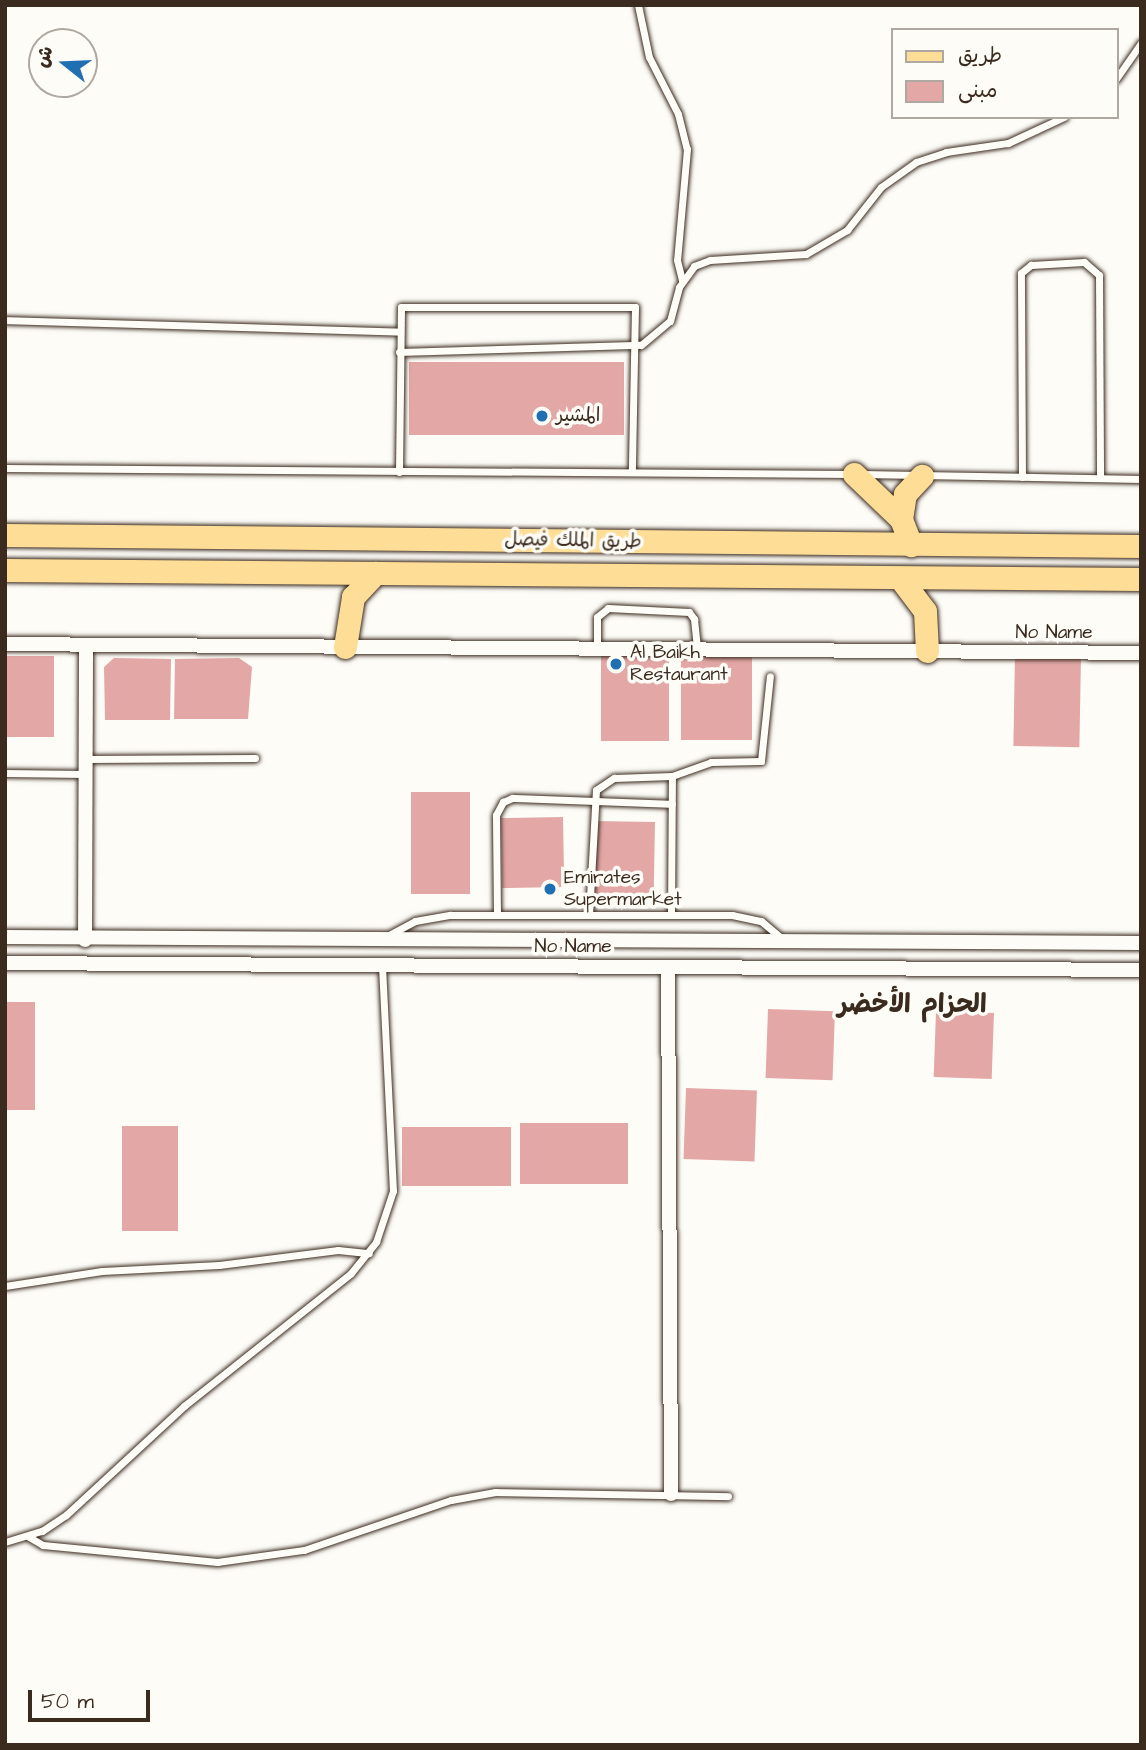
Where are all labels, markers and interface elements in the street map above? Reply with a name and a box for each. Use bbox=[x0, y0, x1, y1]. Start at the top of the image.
north arrow bbox=[28, 28, 98, 98]
legend bbox=[890, 28, 1118, 119]
text: طريق bbox=[958, 41, 1002, 70]
text: ش bbox=[28, 43, 61, 71]
text: مبنى bbox=[958, 76, 997, 105]
place label: المشير bbox=[556, 405, 600, 427]
marker: المشير bbox=[534, 408, 550, 424]
street label: طريق الملك فيصل bbox=[504, 528, 642, 554]
street label: No Name bbox=[1016, 622, 1092, 644]
place label: Al Baikh Restaurant bbox=[630, 642, 728, 686]
marker: Al Baikh Restaurant bbox=[608, 656, 624, 672]
place label: Emirates Supermarket bbox=[564, 867, 682, 911]
marker: Emirates Supermarket bbox=[542, 881, 558, 897]
street label: No Name bbox=[535, 936, 611, 958]
district label: الحزام الأخضر bbox=[837, 989, 987, 1021]
scale bar bbox=[32, 1676, 154, 1720]
text: 50 m bbox=[41, 1687, 94, 1716]

